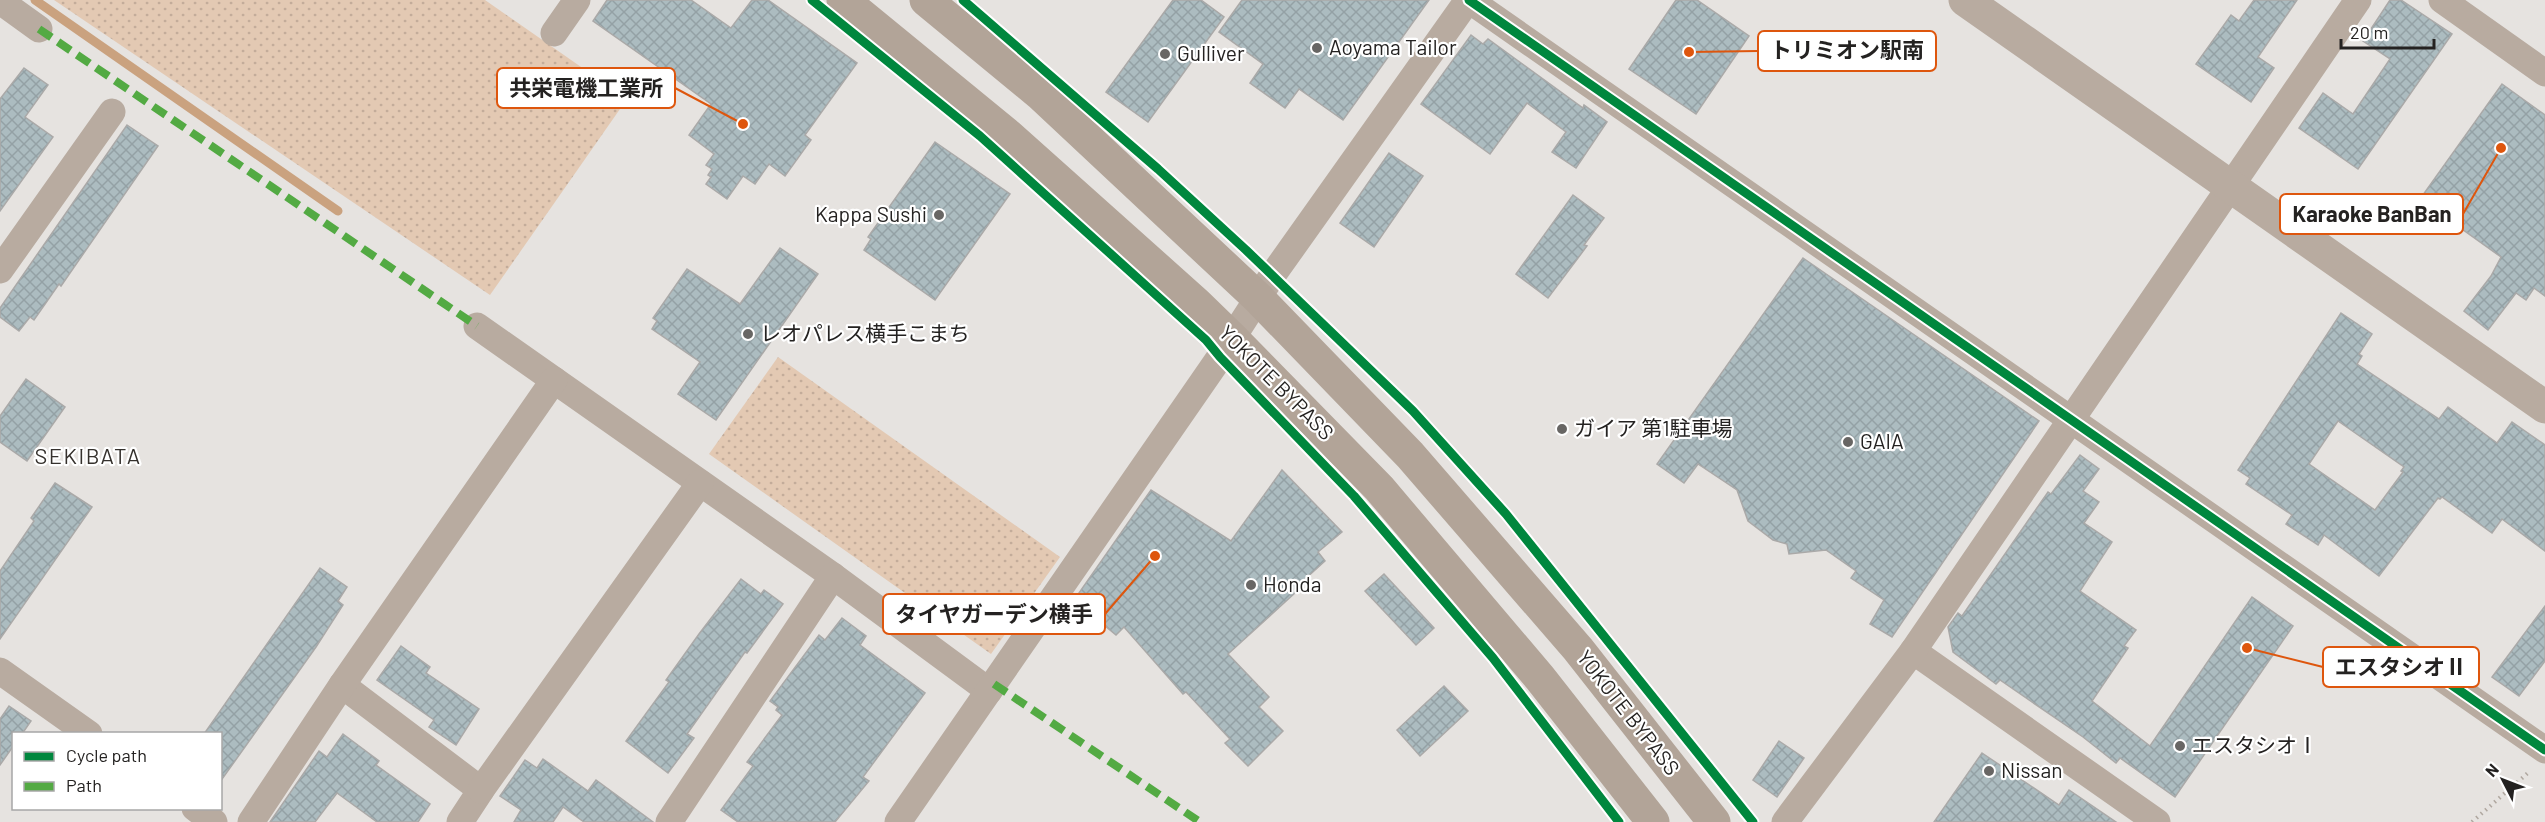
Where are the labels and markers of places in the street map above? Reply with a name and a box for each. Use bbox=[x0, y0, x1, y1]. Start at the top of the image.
callout: トリミオン駅南 bbox=[1758, 31, 1936, 71]
place label: Aoyama Tailor bbox=[1329, 34, 1457, 59]
place label: Gulliver bbox=[1177, 40, 1245, 65]
marker: Aoyama Tailor bbox=[1310, 41, 1324, 55]
marker: Gulliver bbox=[1158, 47, 1172, 61]
callout: 共栄電機工業所 bbox=[497, 68, 675, 108]
callout: Karaoke BanBan bbox=[2280, 194, 2463, 234]
place label: Kappa Sushi bbox=[815, 201, 927, 226]
marker: Kappa Sushi bbox=[932, 208, 946, 222]
place label: レオパレス横手こまち bbox=[760, 320, 970, 345]
marker: レオパレス横手こまち bbox=[741, 327, 755, 341]
place label: ガイア 第1駐車場 bbox=[1574, 415, 1733, 440]
marker: ガイア 第1駐車場 bbox=[1555, 422, 1569, 436]
place label: GAIA bbox=[1860, 428, 1904, 453]
marker: GAIA bbox=[1841, 435, 1855, 449]
place label: Honda bbox=[1263, 571, 1322, 596]
marker: Honda bbox=[1244, 578, 1258, 592]
callout: タイヤガーデン横手 bbox=[883, 594, 1105, 634]
callout: エスタシオⅡ bbox=[2323, 647, 2479, 687]
place label: エスタシオⅠ bbox=[2192, 732, 2318, 757]
marker: エスタシオⅠ bbox=[2173, 739, 2187, 753]
place label: Nissan bbox=[2001, 757, 2063, 782]
marker: Nissan bbox=[1982, 764, 1996, 778]

